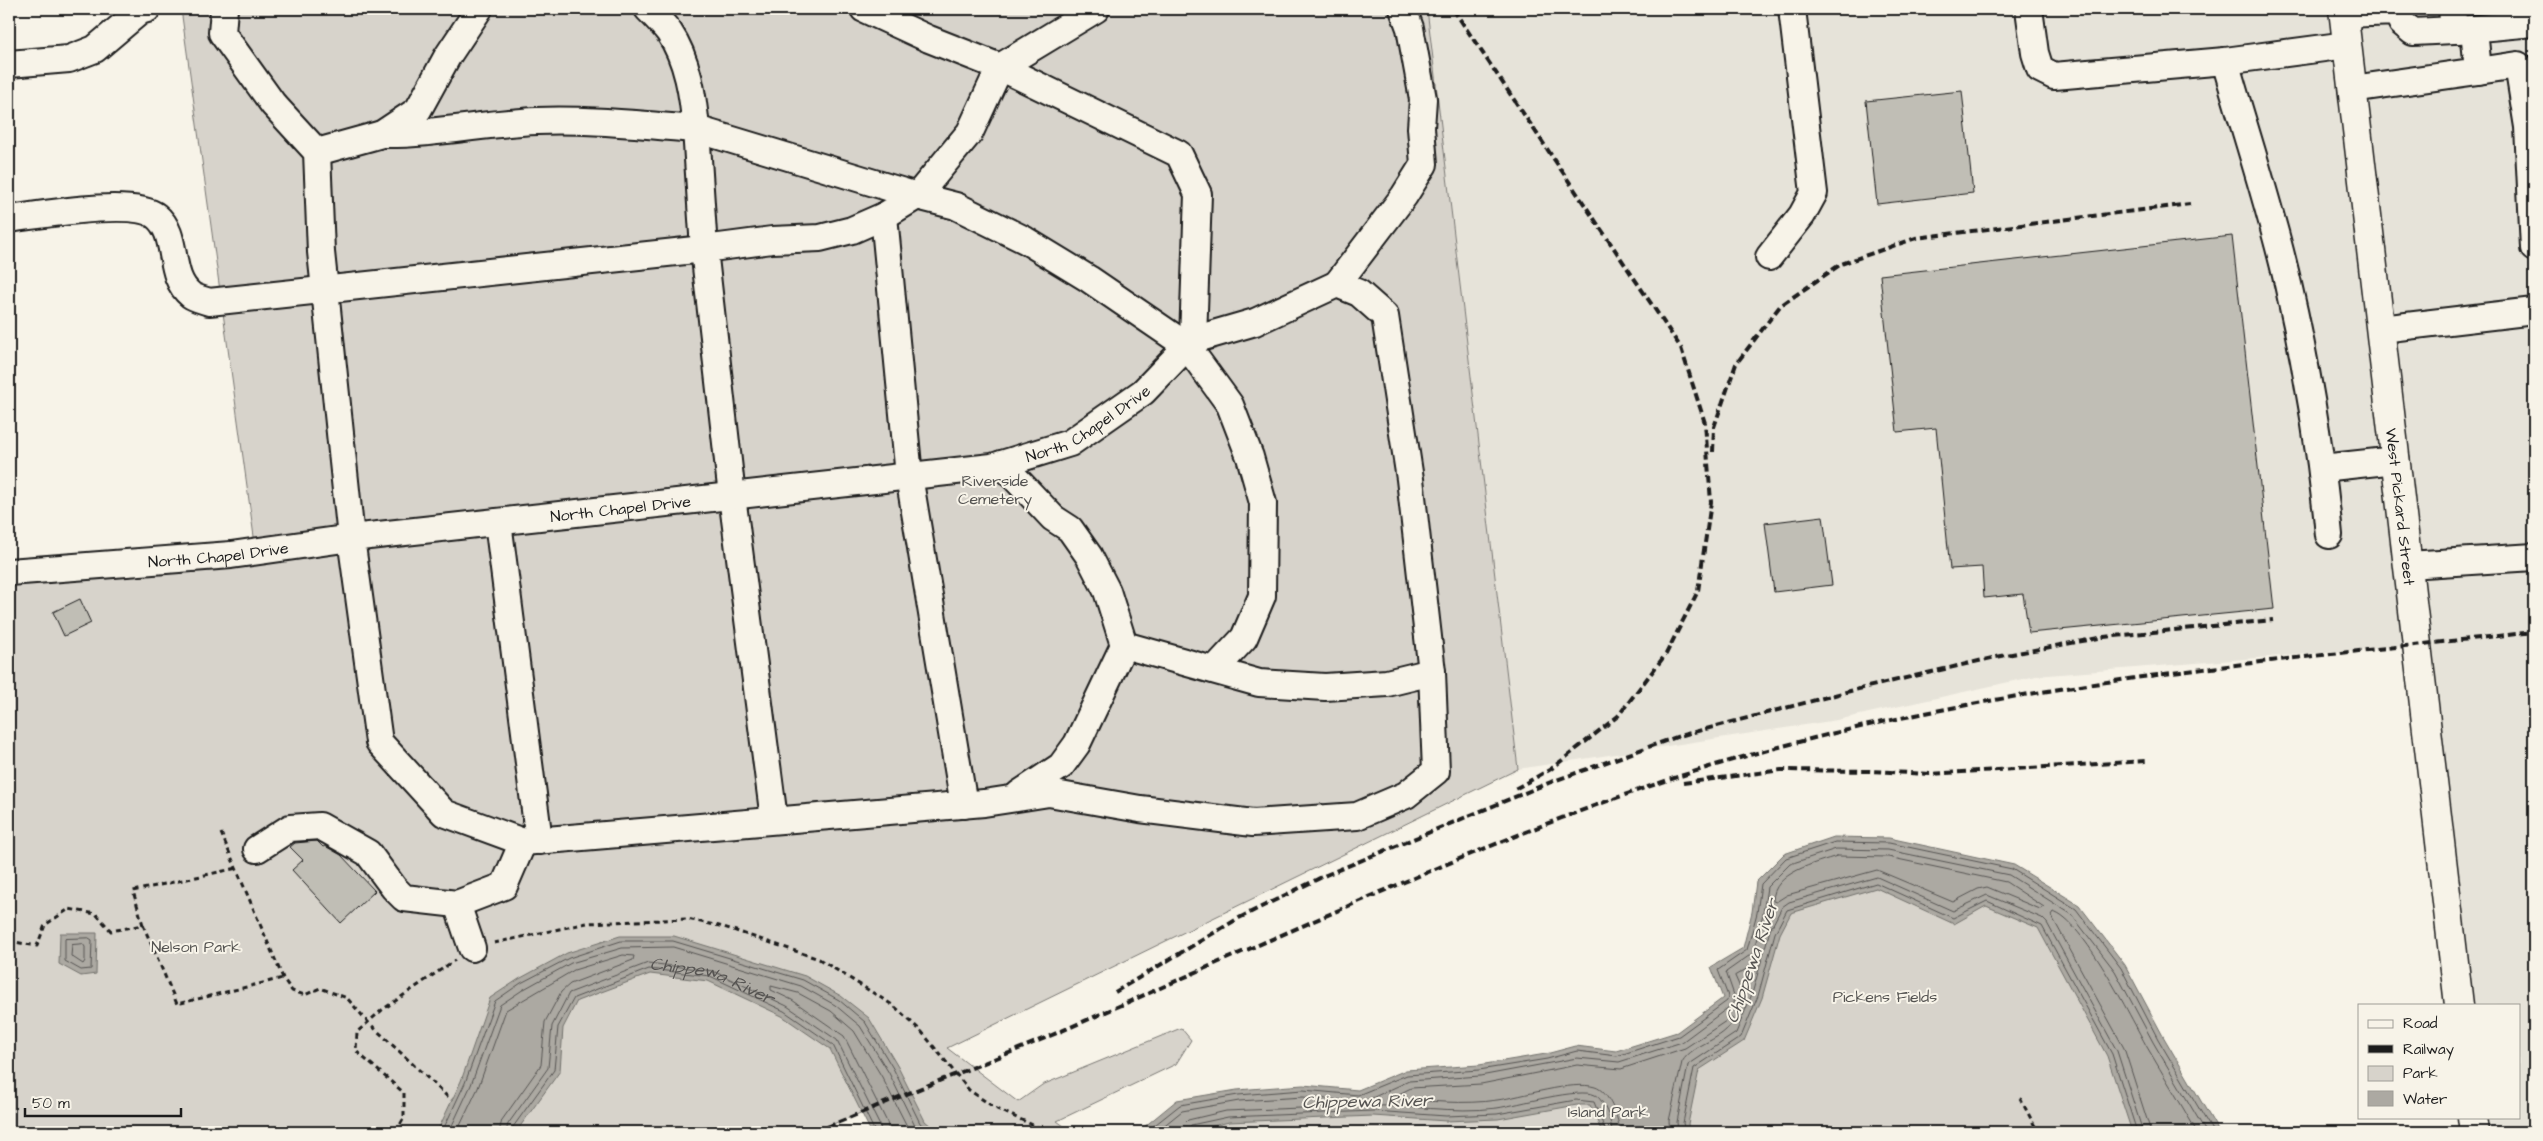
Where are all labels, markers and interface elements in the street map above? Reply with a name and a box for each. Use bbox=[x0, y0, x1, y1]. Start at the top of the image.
street label: North Chapel Drive bbox=[1023, 380, 1156, 468]
street label: West Pickard Street bbox=[2380, 427, 2420, 587]
park label: Riverside Cemetery bbox=[958, 470, 1032, 511]
street label: North Chapel Drive bbox=[549, 490, 692, 528]
street label: North Chapel Drive bbox=[147, 537, 290, 573]
water label: Chippewa River bbox=[1720, 894, 1786, 1027]
park label: Nelson Park bbox=[151, 936, 241, 958]
water label: Chippewa River bbox=[649, 951, 780, 1012]
park label: Pickens Fields bbox=[1833, 986, 1937, 1008]
legend bbox=[2358, 1004, 2520, 1118]
text: Road bbox=[2403, 1013, 2438, 1034]
text: Railway bbox=[2403, 1039, 2454, 1061]
text: Park bbox=[2403, 1063, 2438, 1084]
scale bar bbox=[25, 1086, 181, 1118]
water label: Chippewa River bbox=[1302, 1088, 1434, 1115]
text: Water bbox=[2403, 1089, 2447, 1110]
text: 50 m bbox=[32, 1093, 70, 1114]
park label: Island Park bbox=[1568, 1101, 1649, 1123]

